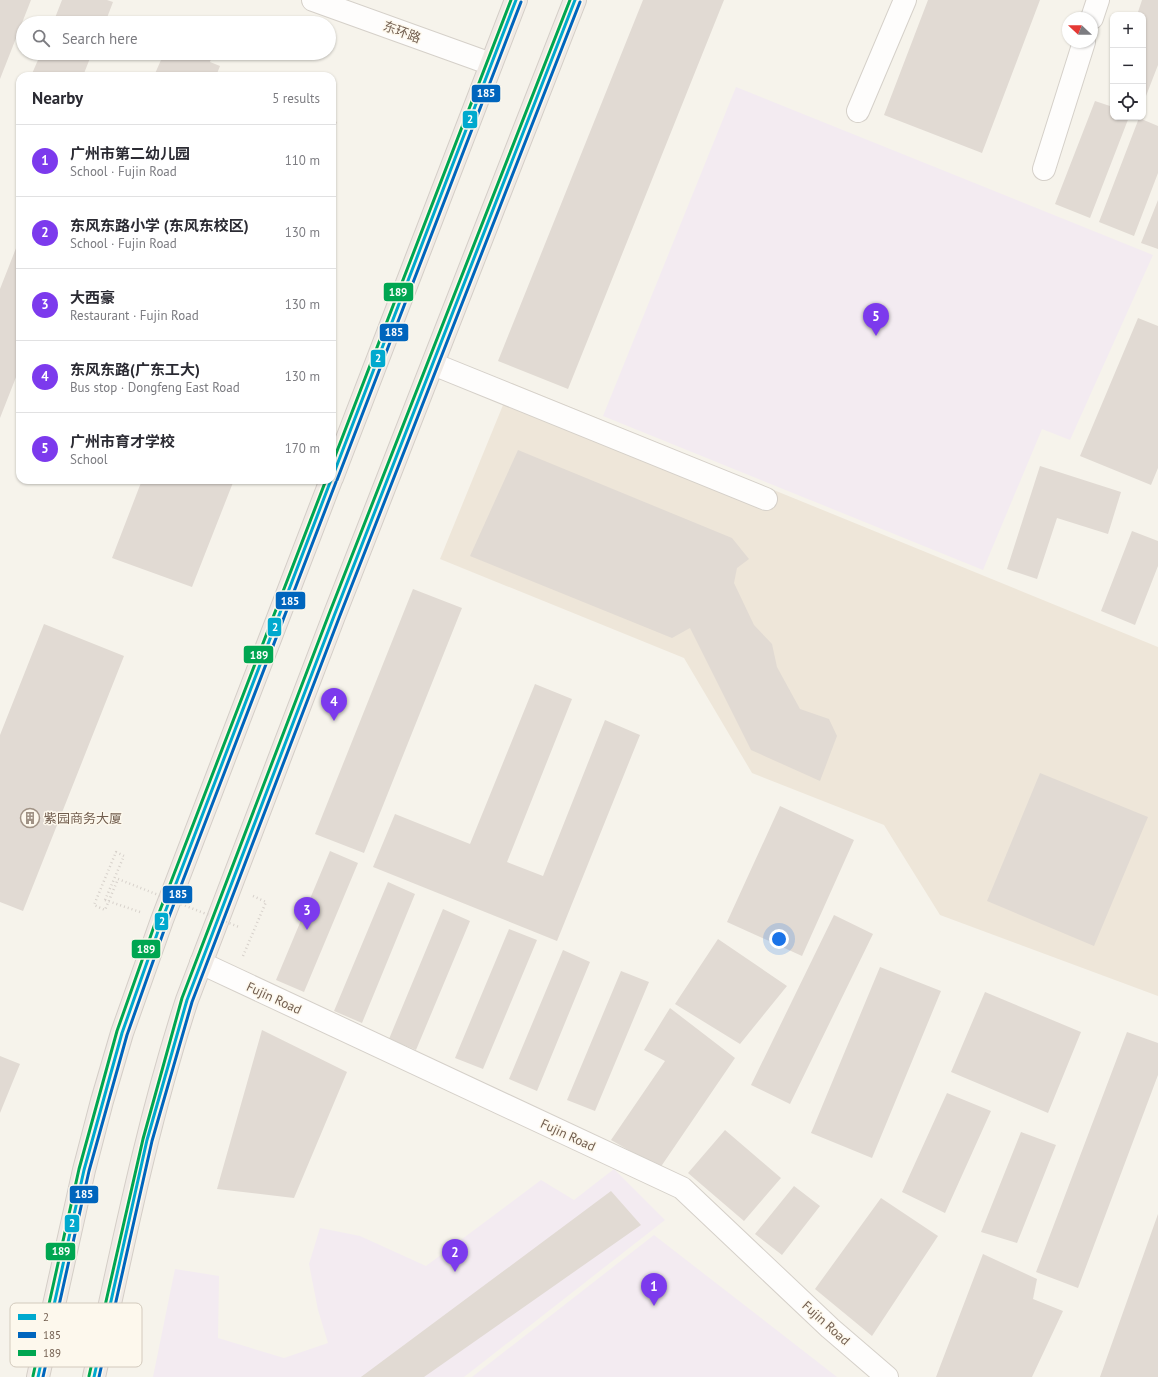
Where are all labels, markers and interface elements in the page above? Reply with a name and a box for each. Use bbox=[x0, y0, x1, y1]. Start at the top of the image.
north arrow bbox=[1062, 12, 1098, 48]
map controls bbox=[1110, 12, 1146, 120]
button: + bbox=[1110, 12, 1146, 48]
search box bbox=[16, 16, 336, 60]
street label: 东环路 bbox=[381, 17, 423, 47]
icon: search bbox=[30, 27, 52, 49]
text: Search here bbox=[62, 29, 138, 48]
button: − bbox=[1110, 48, 1146, 84]
line badge: 185 bbox=[471, 84, 501, 103]
button: locate bbox=[1110, 84, 1146, 120]
text: 185 bbox=[477, 86, 495, 100]
text: Nearby bbox=[32, 87, 83, 109]
text: 5 results bbox=[272, 90, 320, 107]
line badge: 2 bbox=[462, 110, 478, 129]
text: 2 bbox=[467, 112, 473, 126]
text: 广州市第二幼儿园 bbox=[70, 144, 190, 163]
text: 1 bbox=[41, 152, 49, 169]
text: 110 m bbox=[285, 152, 320, 169]
text: School · Fujin Road bbox=[70, 163, 177, 180]
text: 东风东路小学 (东风东校区) bbox=[70, 216, 249, 235]
text: 2 bbox=[41, 224, 49, 241]
text: 130 m bbox=[285, 224, 320, 241]
text: School · Fujin Road bbox=[70, 235, 177, 252]
line badge: 189 bbox=[383, 282, 414, 302]
text: 189 bbox=[389, 285, 407, 299]
text: 大西豪 bbox=[70, 288, 115, 307]
text: 3 bbox=[41, 296, 49, 313]
text: 130 m bbox=[285, 296, 320, 313]
pin: 5 bbox=[863, 303, 889, 336]
text: Restaurant · Fujin Road bbox=[70, 307, 199, 324]
line badge: 185 bbox=[379, 323, 409, 342]
text: 185 bbox=[385, 325, 403, 339]
line badge: 2 bbox=[370, 349, 386, 368]
text: 2 bbox=[375, 351, 381, 365]
text: 东风东路(广东工大) bbox=[70, 360, 200, 379]
text: 4 bbox=[41, 368, 49, 385]
text: 130 m bbox=[285, 368, 320, 385]
text: Bus stop · Dongfeng East Road bbox=[70, 379, 240, 396]
text: 广州市育才学校 bbox=[70, 432, 175, 451]
text: 5 bbox=[41, 440, 49, 457]
text: 170 m bbox=[285, 440, 320, 457]
text: School bbox=[70, 451, 108, 468]
line badge: 185 bbox=[275, 591, 306, 610]
text: 185 bbox=[281, 594, 299, 608]
line badge: 2 bbox=[267, 617, 282, 637]
text: 2 bbox=[272, 620, 278, 634]
line badge: 189 bbox=[243, 645, 274, 664]
text: 189 bbox=[250, 648, 268, 662]
pin: 4 bbox=[321, 688, 347, 721]
building icon: 紫园商务大厦 bbox=[19, 807, 41, 829]
place label: 紫园商务大厦 bbox=[44, 810, 122, 827]
line badge: 185 bbox=[162, 885, 193, 904]
text: 185 bbox=[169, 887, 187, 901]
pin: 3 bbox=[294, 897, 320, 930]
line badge: 2 bbox=[154, 912, 169, 931]
text: 2 bbox=[159, 914, 165, 928]
your location bbox=[769, 929, 789, 949]
line badge: 189 bbox=[131, 939, 161, 959]
text: 189 bbox=[137, 942, 155, 956]
street label: Fujin Road bbox=[244, 978, 304, 1018]
street label: Fujin Road bbox=[538, 1115, 598, 1155]
line badge: 185 bbox=[69, 1185, 99, 1204]
text: 185 bbox=[75, 1187, 93, 1201]
line badge: 2 bbox=[64, 1214, 80, 1233]
text: 2 bbox=[69, 1216, 75, 1230]
pin: 2 bbox=[442, 1239, 468, 1272]
line badge: 189 bbox=[45, 1242, 76, 1261]
text: 189 bbox=[52, 1244, 70, 1258]
pin: 1 bbox=[641, 1273, 667, 1306]
street label: Fujin Road bbox=[798, 1297, 854, 1349]
legend bbox=[10, 1303, 142, 1367]
text: 2 bbox=[43, 1310, 49, 1324]
text: 185 bbox=[43, 1328, 61, 1342]
text: 189 bbox=[43, 1346, 61, 1360]

